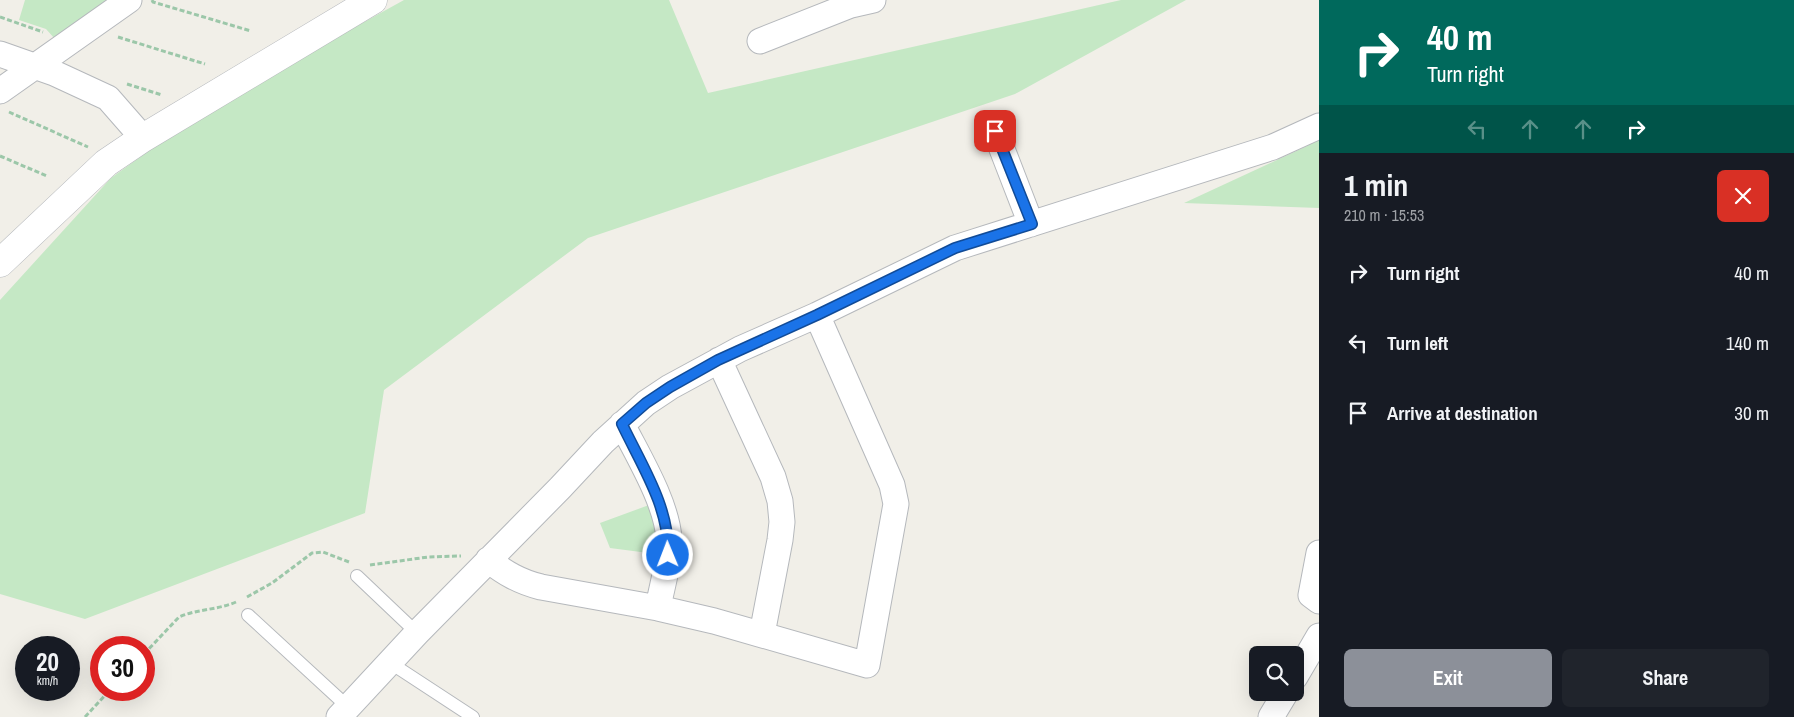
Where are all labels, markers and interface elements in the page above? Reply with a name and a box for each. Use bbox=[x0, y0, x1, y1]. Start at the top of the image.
text: 40 m bbox=[1427, 14, 1492, 61]
icon: right bbox=[1344, 20, 1409, 85]
text: Turn right bbox=[1427, 59, 1504, 89]
pin bbox=[974, 110, 1016, 152]
icon: left bbox=[1463, 115, 1491, 143]
icon: ahead bbox=[1516, 115, 1544, 143]
icon: ahead bbox=[1569, 115, 1597, 143]
icon: right bbox=[1622, 115, 1650, 143]
icon: arrive bbox=[981, 117, 1009, 145]
text: 1 min bbox=[1344, 165, 1408, 205]
button: close bbox=[1717, 170, 1769, 222]
text: 210 m · 15:53 bbox=[1344, 204, 1424, 226]
icon: right bbox=[1344, 259, 1372, 287]
text: Turn right bbox=[1387, 260, 1459, 286]
text: 40 m bbox=[1734, 260, 1769, 286]
icon: left bbox=[1344, 329, 1372, 357]
text: Turn left bbox=[1387, 330, 1448, 356]
text: 140 m bbox=[1726, 330, 1769, 356]
icon: arrive bbox=[1344, 399, 1372, 427]
text: Arrive at destination bbox=[1387, 400, 1538, 426]
text: 30 m bbox=[1734, 400, 1769, 426]
position arrow bbox=[641, 528, 693, 580]
speed limit sign: 30 bbox=[90, 636, 155, 701]
text: 20 bbox=[36, 645, 59, 679]
map controls bbox=[1249, 646, 1304, 701]
button: search bbox=[1249, 646, 1304, 701]
button: Exit bbox=[1344, 649, 1552, 707]
button: Share bbox=[1562, 649, 1769, 707]
text: km/h bbox=[37, 673, 58, 689]

